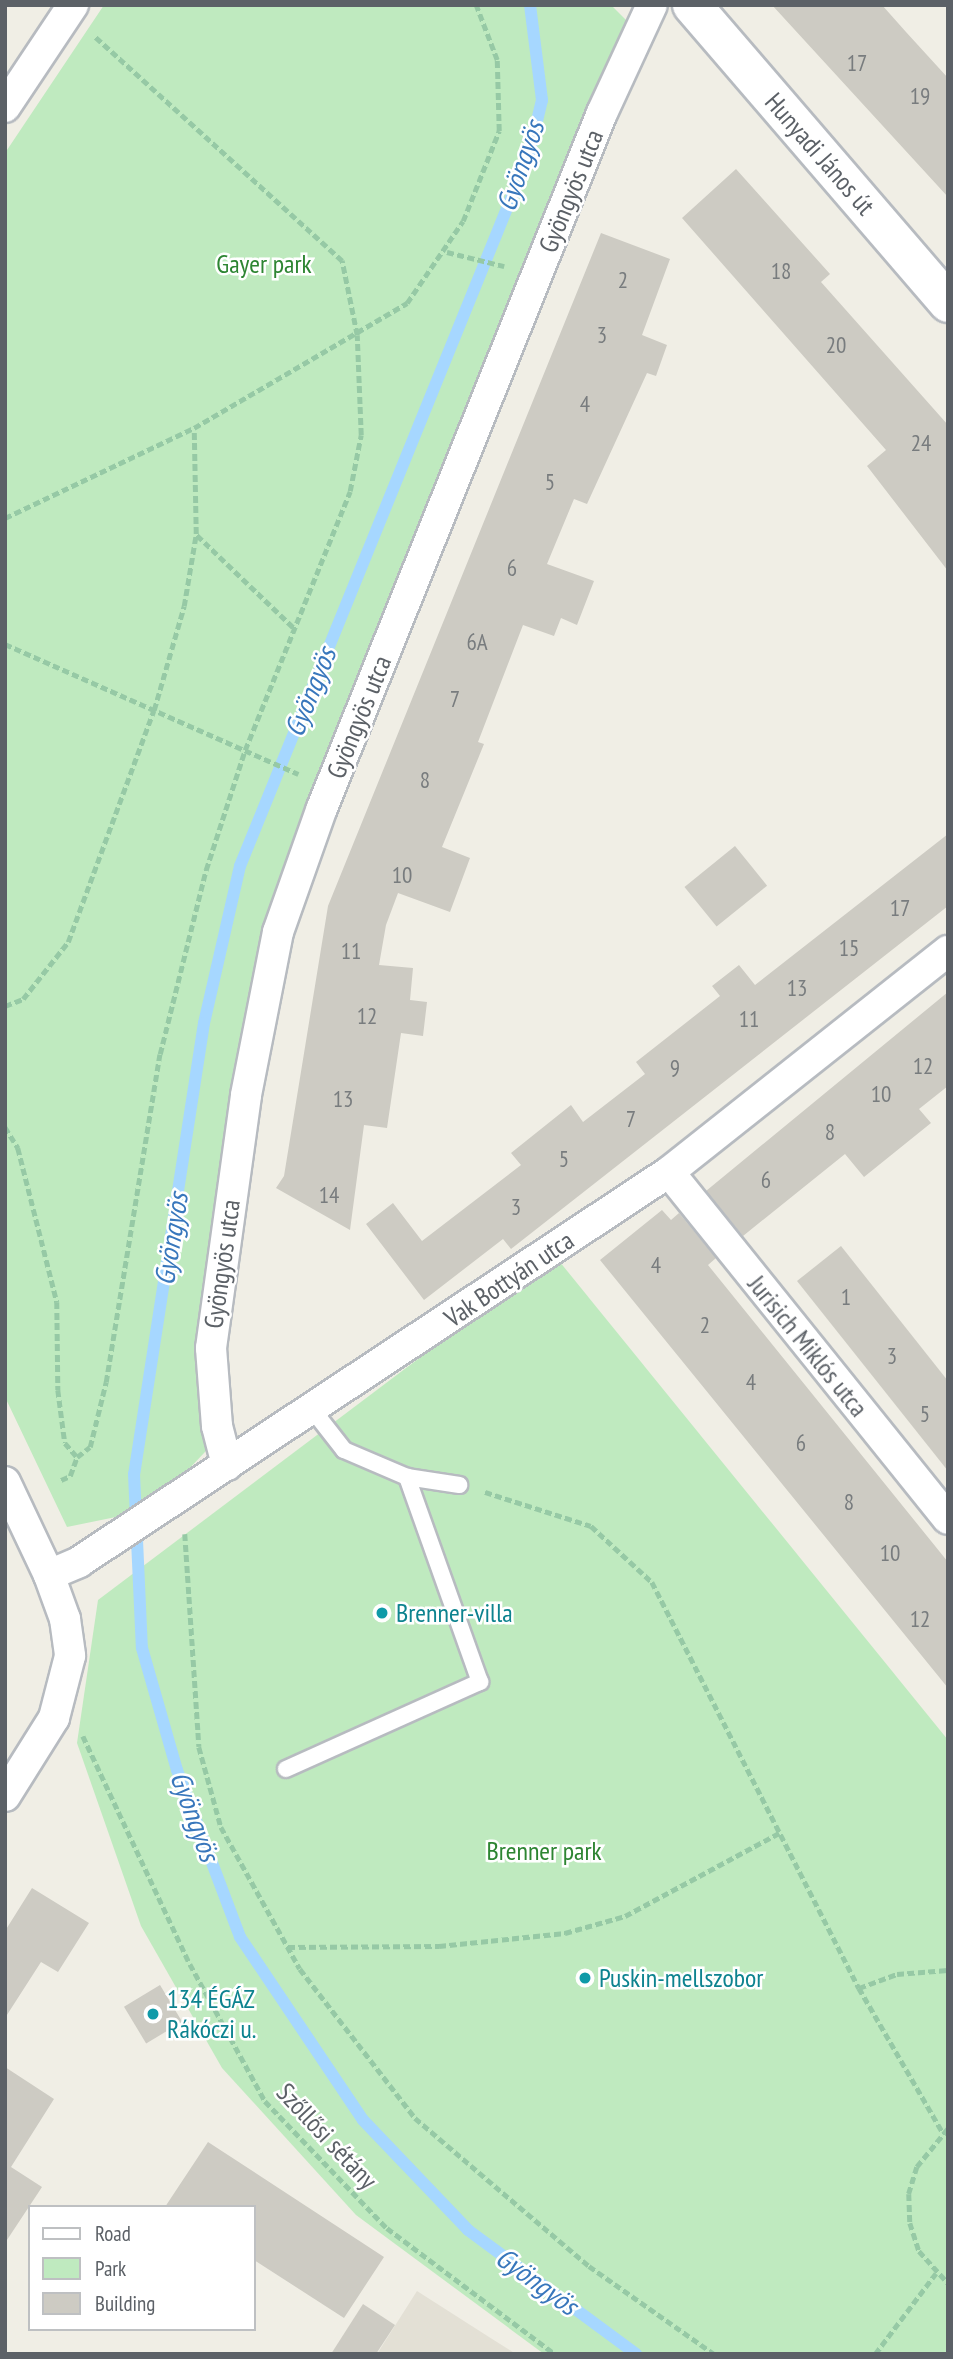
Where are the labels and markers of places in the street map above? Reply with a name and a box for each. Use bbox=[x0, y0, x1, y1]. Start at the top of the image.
place label: Brenner-villa bbox=[396, 1597, 513, 1629]
marker: Brenner-villa bbox=[374, 1605, 390, 1621]
place label: Puskin-mellszobor bbox=[599, 1962, 763, 1994]
marker: Puskin-mellszobor bbox=[577, 1970, 593, 1986]
place label: 134 ÉGÁZ Rákóczi u. bbox=[167, 1983, 256, 2044]
marker: 134 ÉGÁZ Rákóczi u. bbox=[145, 2006, 161, 2022]

